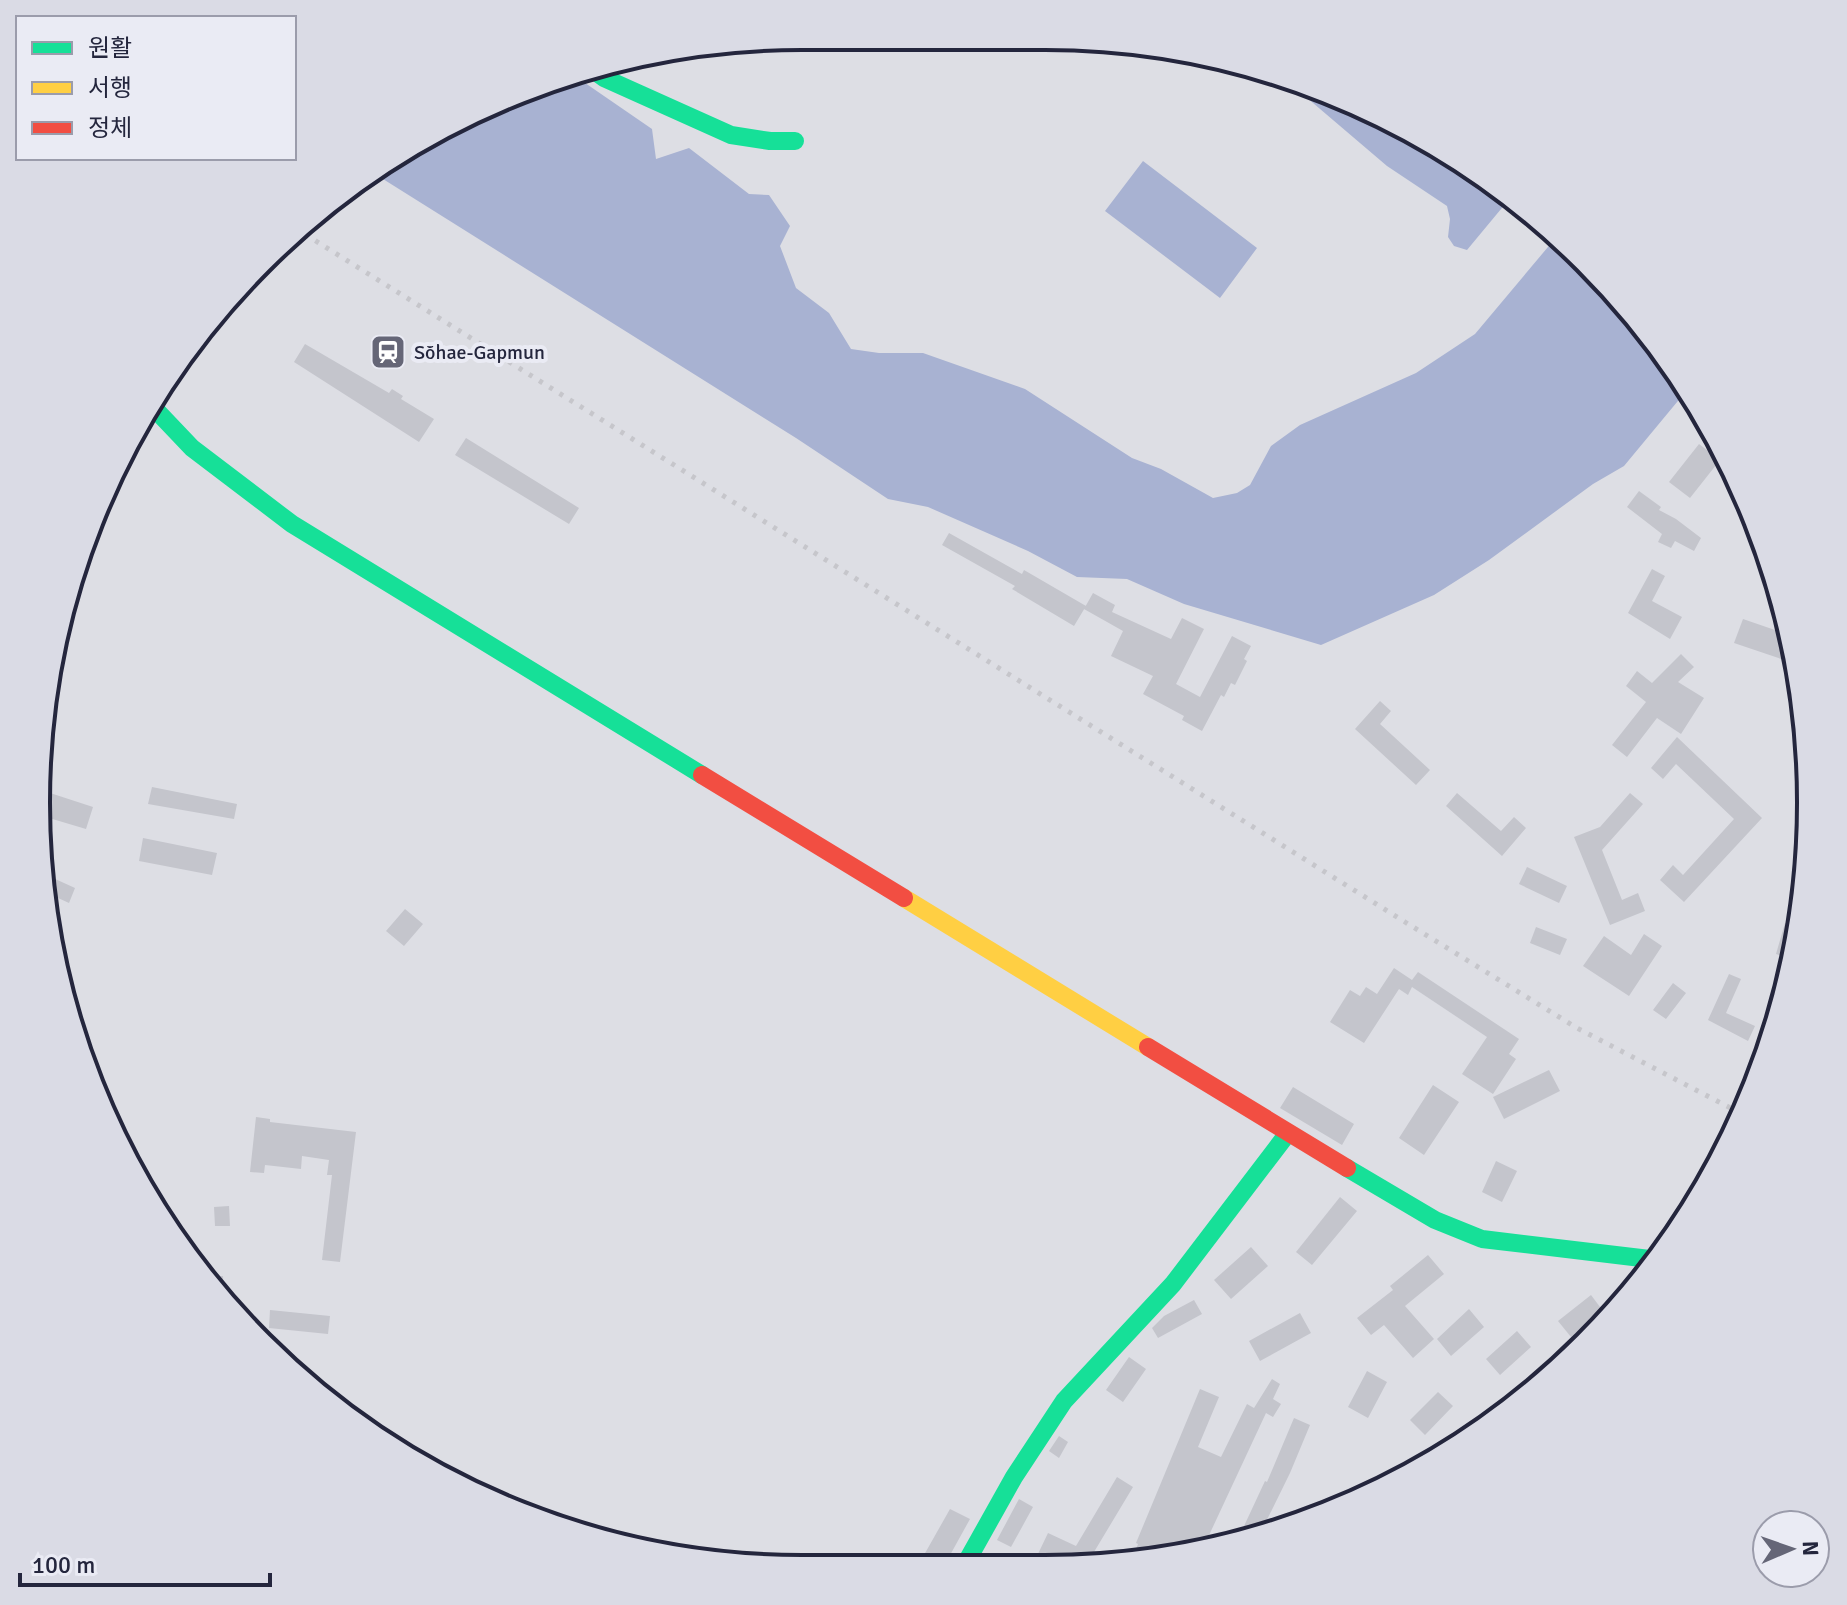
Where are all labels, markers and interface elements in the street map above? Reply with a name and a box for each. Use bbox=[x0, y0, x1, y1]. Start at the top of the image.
legend bbox=[16, 16, 296, 160]
text: 원활 bbox=[88, 33, 132, 63]
text: 서행 bbox=[88, 73, 132, 103]
text: 정체 bbox=[88, 113, 132, 143]
station icon: Sŏhae-Gapmun bbox=[369, 333, 407, 371]
place label: Sŏhae-Gapmun bbox=[414, 340, 545, 365]
north arrow bbox=[1751, 1509, 1831, 1589]
scale bar bbox=[20, 1537, 270, 1587]
text: N bbox=[1797, 1540, 1824, 1556]
text: 100 m bbox=[32, 1550, 95, 1580]

